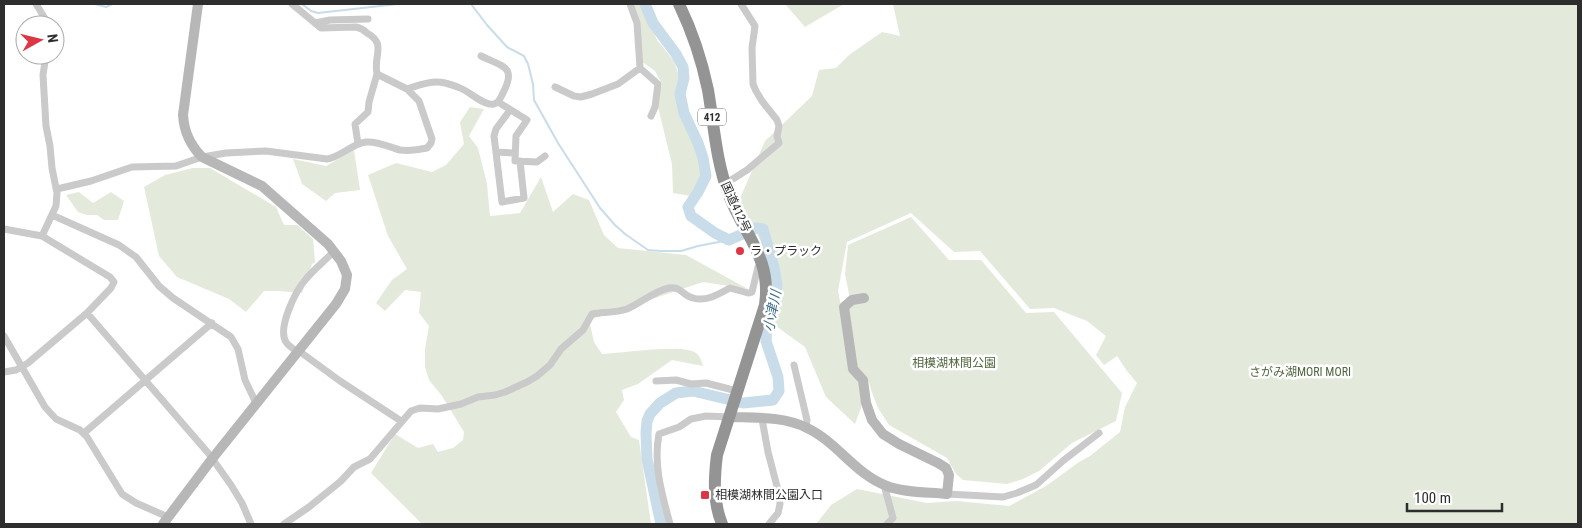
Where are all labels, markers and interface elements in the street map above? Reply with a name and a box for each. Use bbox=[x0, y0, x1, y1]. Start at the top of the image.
north arrow bbox=[15, 15, 65, 65]
text: N bbox=[44, 33, 61, 44]
road number: 412 bbox=[698, 108, 726, 125]
street label: 国道412号 bbox=[718, 180, 754, 234]
place label: ラ・プラック bbox=[750, 244, 822, 258]
marker: ラ・プラック bbox=[734, 245, 746, 257]
water label: 小津川 bbox=[760, 287, 784, 333]
park label: 相模湖林間公園 bbox=[912, 356, 996, 370]
park label: さがみ湖MORI MORI bbox=[1249, 365, 1351, 379]
scale bar bbox=[1407, 480, 1502, 512]
place label: 相模湖林間公園入口 bbox=[715, 488, 823, 502]
marker: 相模湖林間公園入口 bbox=[699, 489, 711, 501]
text: 100 m bbox=[1414, 489, 1451, 507]

